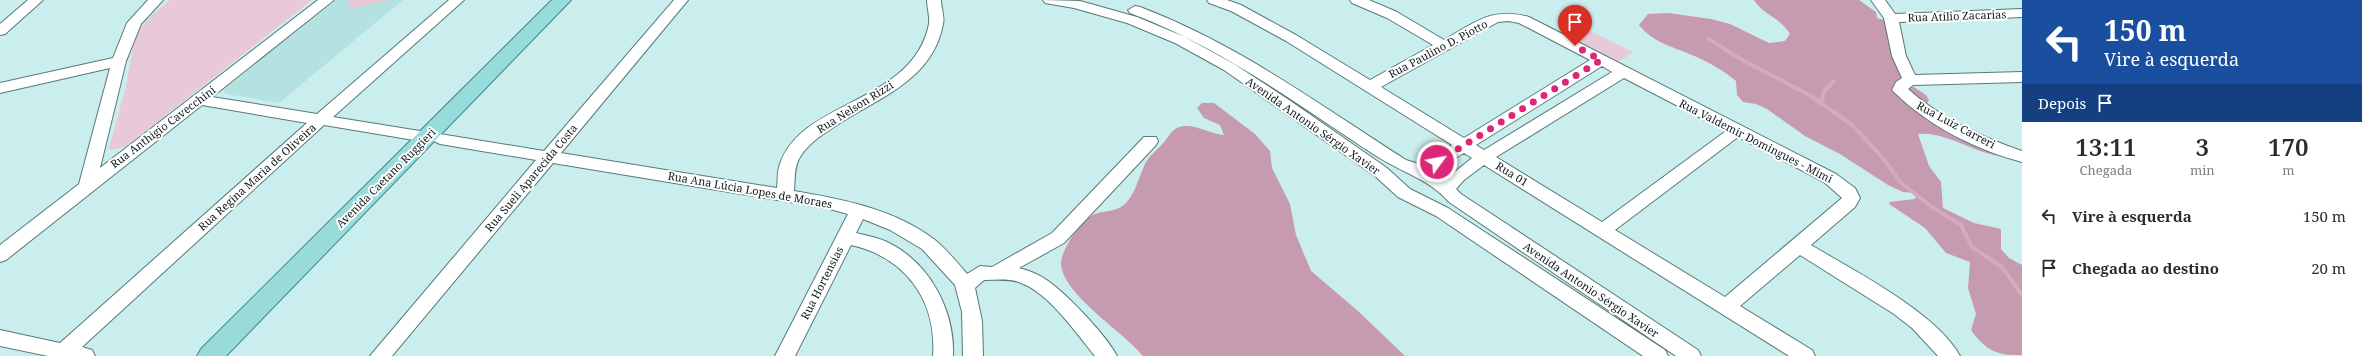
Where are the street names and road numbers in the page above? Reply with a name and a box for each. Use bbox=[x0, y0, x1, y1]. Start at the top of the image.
street label: Rua Atilio Zacarias bbox=[1907, 6, 2007, 25]
street label: Rua Paulino D. Piotto bbox=[1386, 16, 1490, 81]
street label: Avenida Antonio Sérgio Xavier bbox=[1243, 73, 1384, 178]
street label: Rua Nelson Rizzi bbox=[814, 77, 896, 136]
street label: Rua Anthigio Cavecchini bbox=[107, 82, 219, 171]
street label: Rua Valdemir Domingues - Mimi bbox=[1677, 95, 1836, 186]
street label: Rua Luiz Carreri bbox=[1914, 98, 1999, 152]
street label: Rua Regina Maria de Oliveira bbox=[195, 120, 319, 234]
street label: Rua Sueli Aparecida Costa bbox=[481, 121, 580, 235]
street label: Avenida Caetano Ruggieri bbox=[333, 124, 439, 231]
street label: Rua 01 bbox=[1493, 158, 1531, 189]
street label: Rua Ana Lúcia Lopes de Moraes bbox=[667, 168, 834, 211]
street label: Avenida Antonio Sérgio Xavier bbox=[1520, 238, 1663, 341]
street label: Rua Hortensias bbox=[797, 244, 846, 322]

